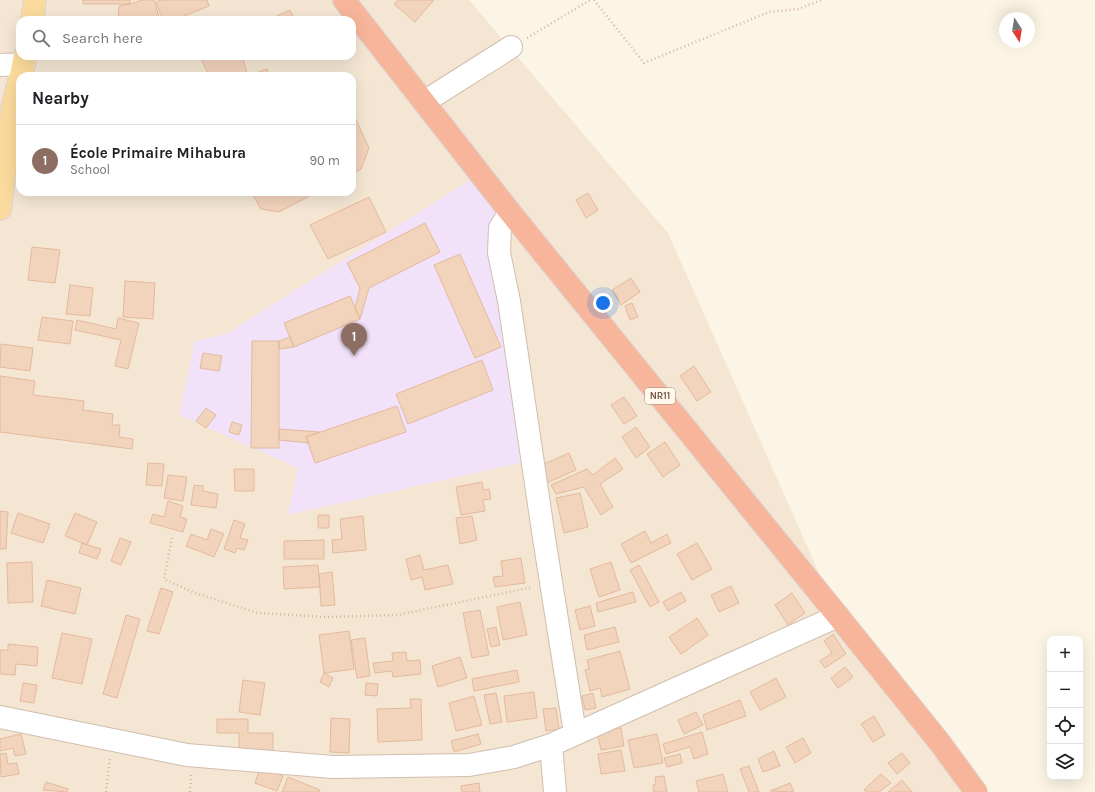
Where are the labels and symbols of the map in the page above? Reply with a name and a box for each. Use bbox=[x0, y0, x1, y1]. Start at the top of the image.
north arrow bbox=[999, 12, 1035, 48]
your location bbox=[593, 293, 613, 313]
pin: 1 bbox=[341, 323, 367, 356]
road number: NR11 bbox=[645, 388, 675, 404]

